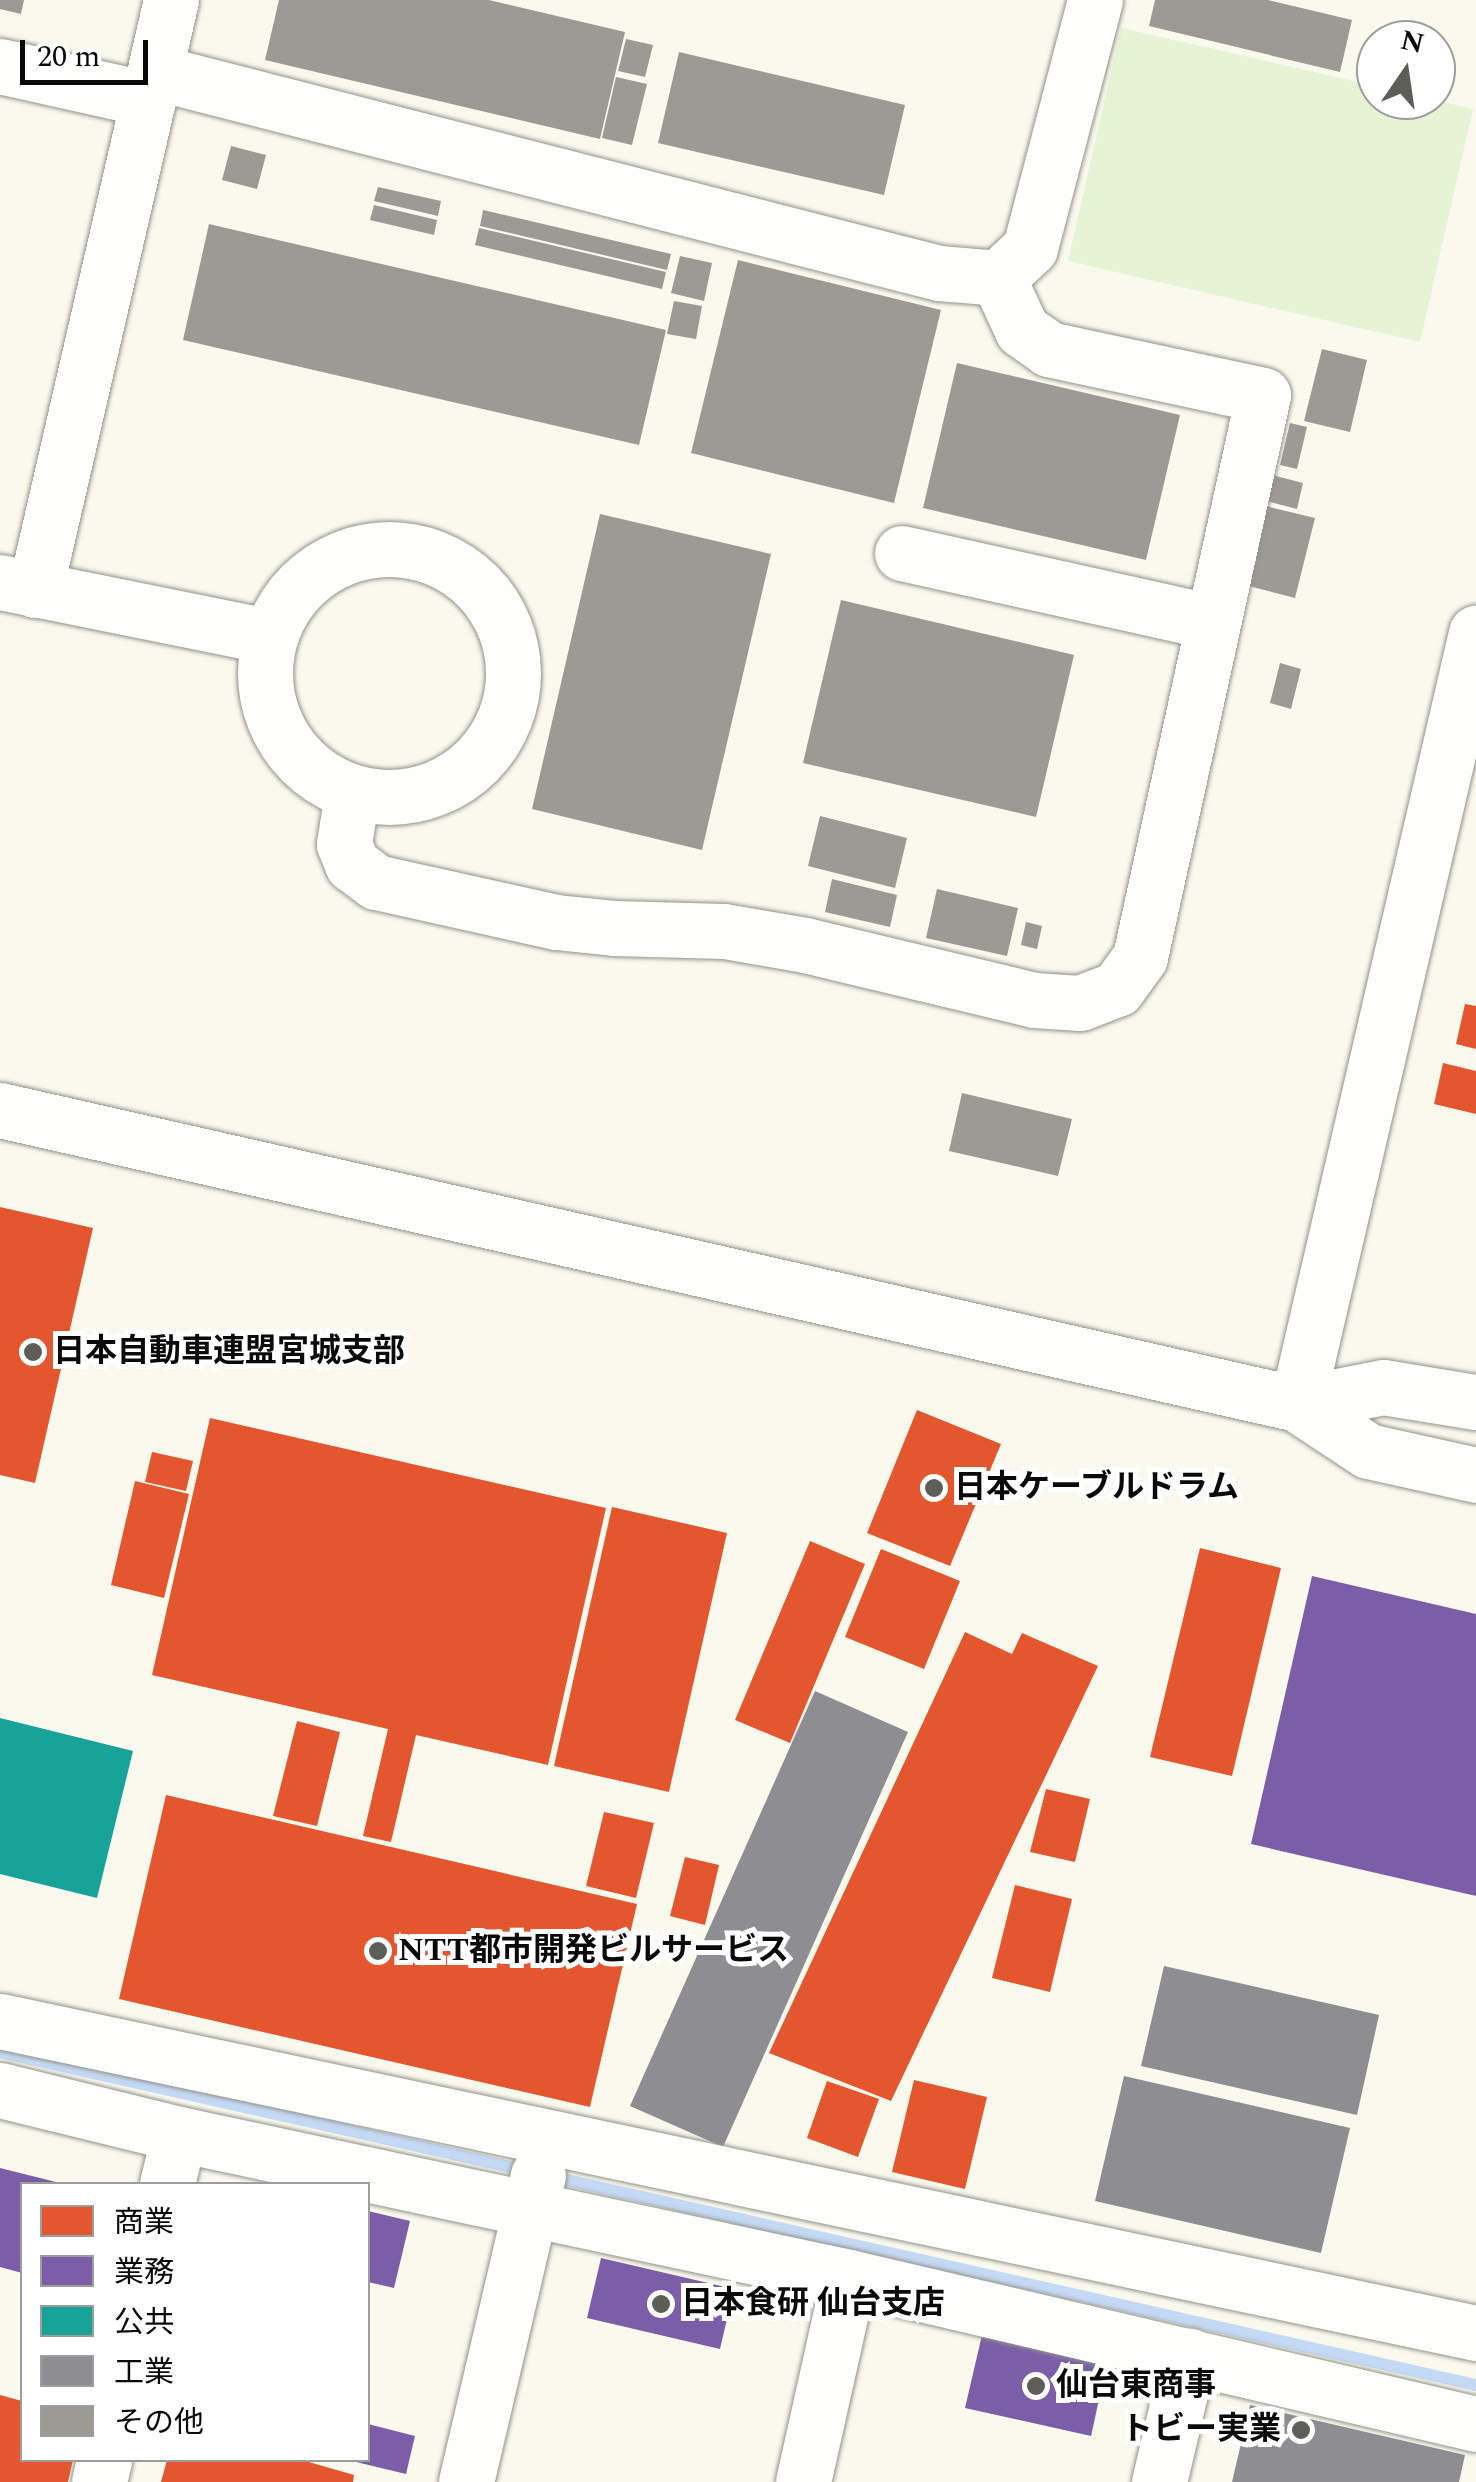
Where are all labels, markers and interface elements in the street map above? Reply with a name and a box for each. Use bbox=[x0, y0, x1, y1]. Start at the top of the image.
text: N bbox=[1396, 19, 1428, 66]
scale bar bbox=[25, 20, 152, 82]
north arrow bbox=[1356, 20, 1456, 120]
text: 20 m bbox=[37, 34, 100, 80]
place label: 日本自動車連盟宮城支部 bbox=[53, 1333, 405, 1371]
marker: 日本自動車連盟宮城支部 bbox=[22, 1341, 44, 1363]
place label: 日本ケーブルドラム bbox=[954, 1469, 1242, 1507]
marker: 日本ケーブルドラム bbox=[923, 1477, 945, 1499]
place label: NTT都市開発ビルサービス bbox=[398, 1932, 789, 1970]
marker: NTT都市開発ビルサービス bbox=[367, 1940, 389, 1962]
legend bbox=[20, 2182, 370, 2462]
text: 商業 bbox=[114, 2200, 174, 2246]
text: 業務 bbox=[114, 2250, 174, 2296]
place label: 日本食研 仙台支店 bbox=[681, 2285, 945, 2323]
marker: 日本食研 仙台支店 bbox=[650, 2293, 672, 2315]
text: 公共 bbox=[114, 2300, 174, 2346]
text: 工業 bbox=[114, 2350, 174, 2396]
place label: 仙台東商事 bbox=[1056, 2367, 1216, 2405]
marker: 仙台東商事 bbox=[1025, 2375, 1047, 2397]
text: その他 bbox=[114, 2400, 204, 2446]
place label: トビー実業 bbox=[1121, 2411, 1281, 2449]
marker: トビー実業 bbox=[1290, 2419, 1312, 2441]

